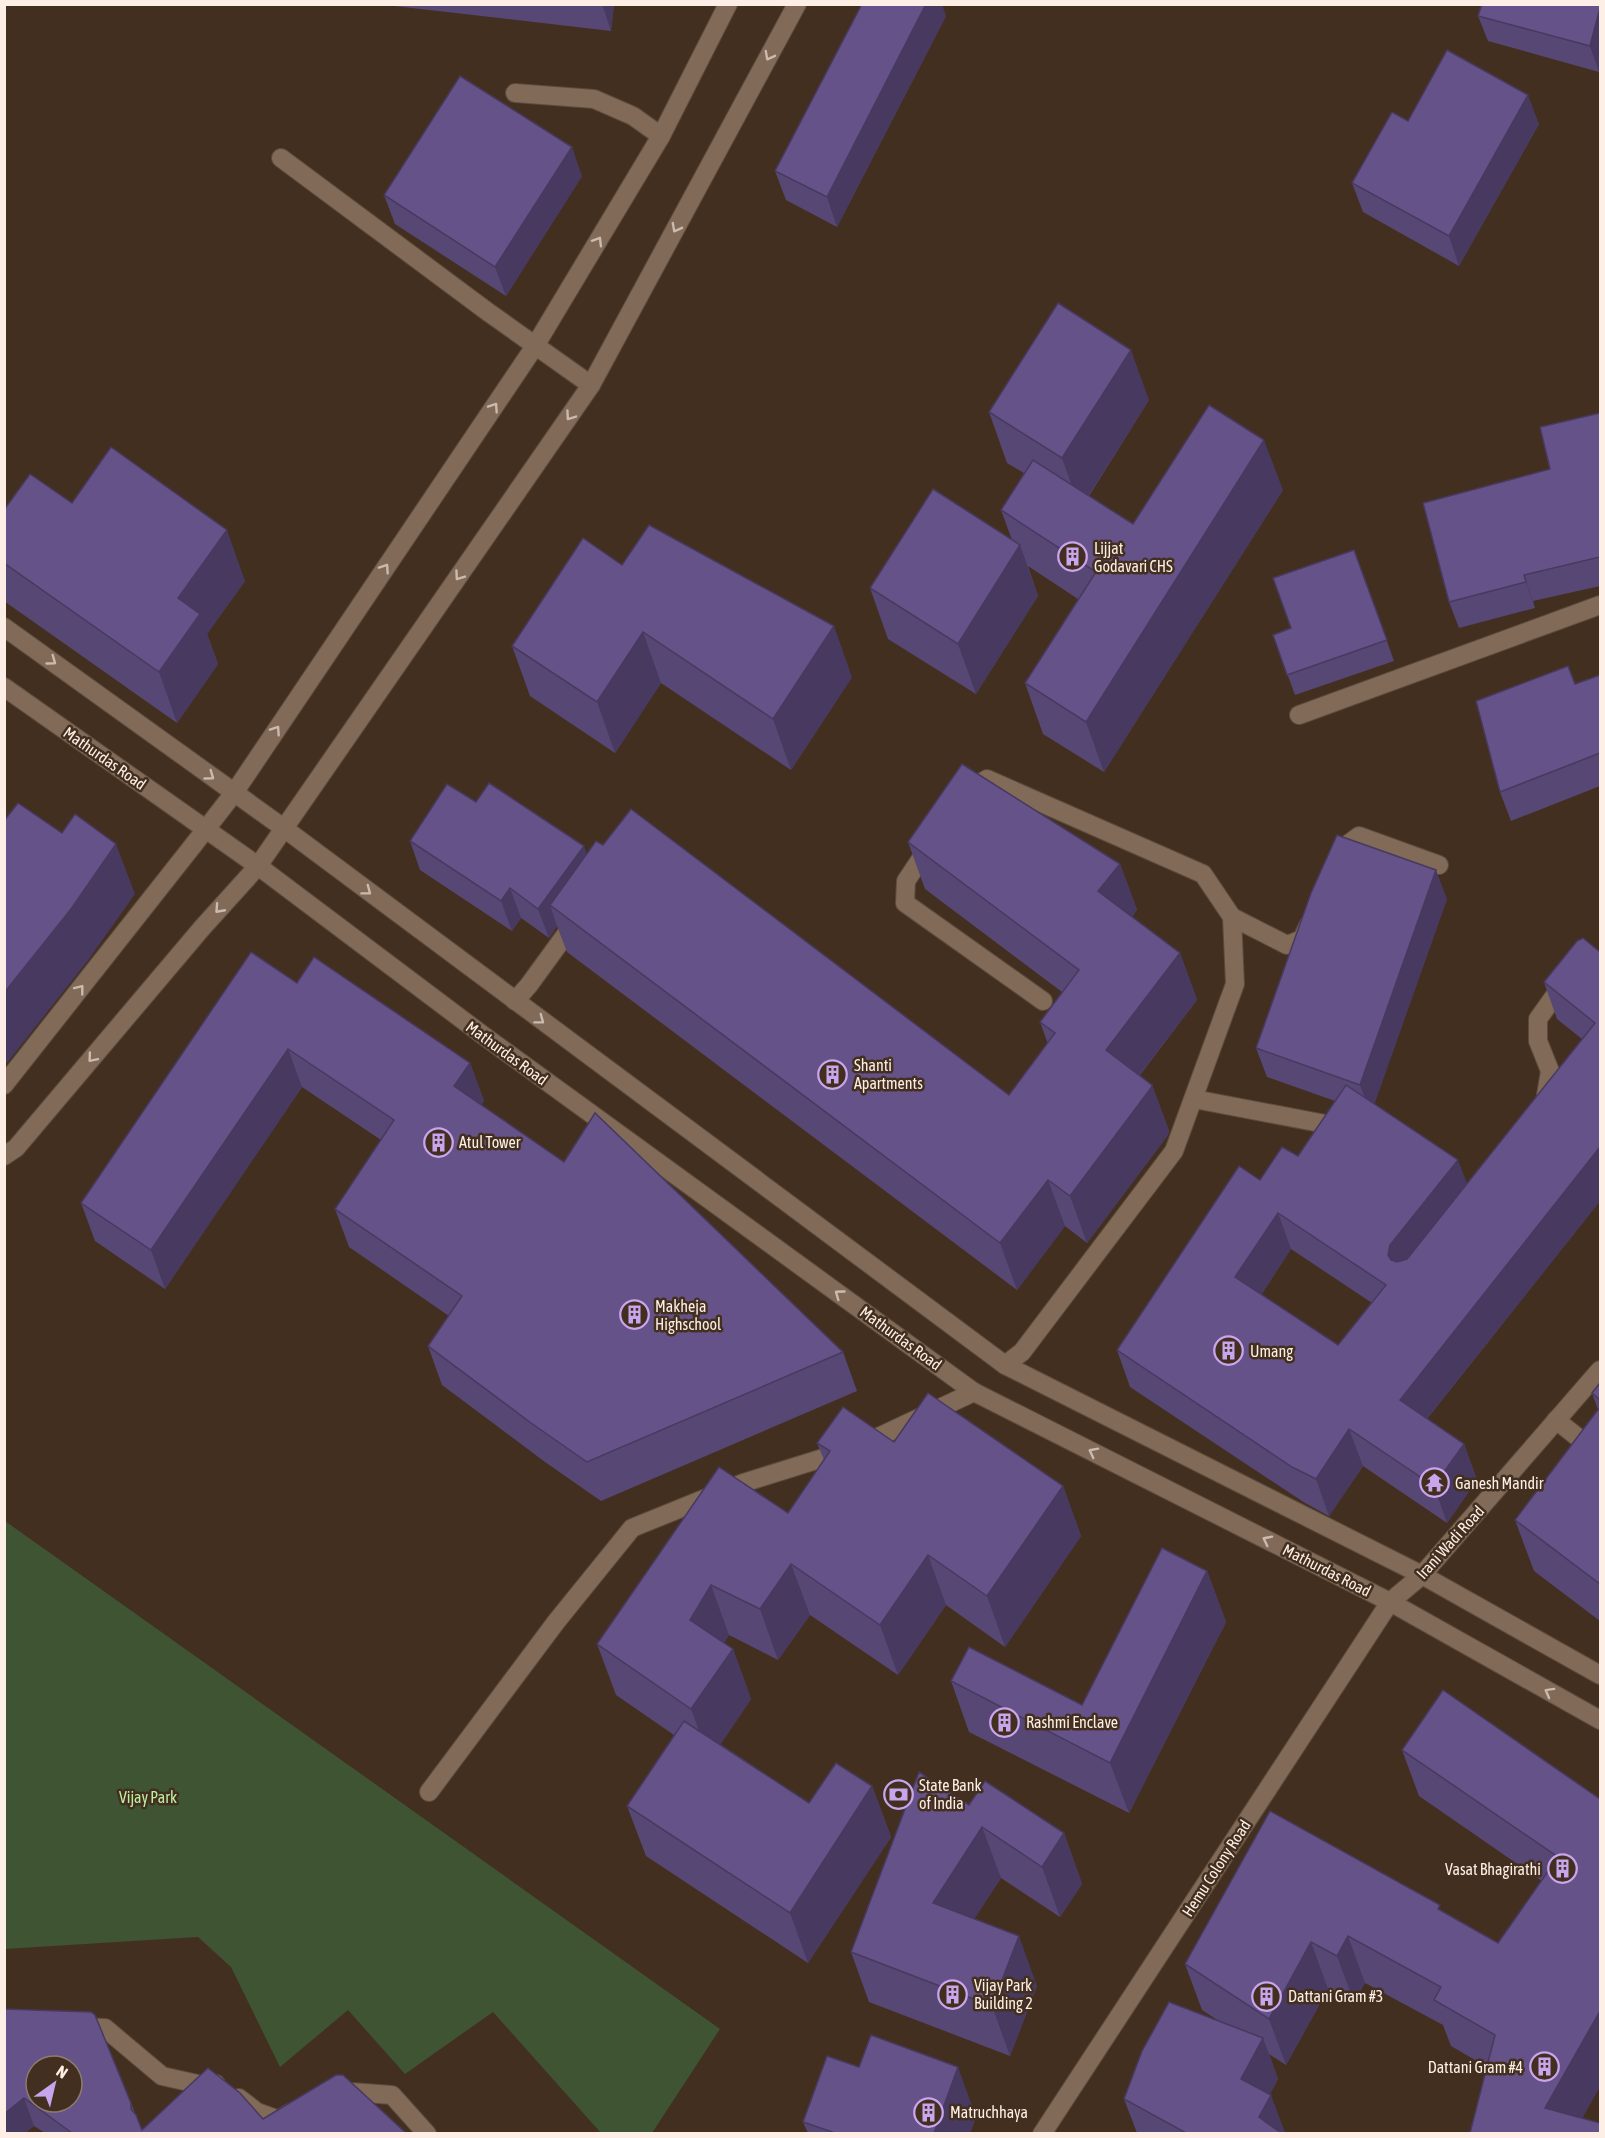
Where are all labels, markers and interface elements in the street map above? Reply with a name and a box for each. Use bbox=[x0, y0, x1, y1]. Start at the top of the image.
one-way arrow bbox=[765, 50, 776, 60]
one-way arrow bbox=[672, 221, 683, 232]
one-way arrow bbox=[590, 237, 602, 247]
one-way arrow bbox=[487, 402, 498, 413]
one-way arrow bbox=[566, 409, 577, 420]
place label: Lijjat Godavari CHS bbox=[1094, 539, 1173, 575]
building icon: Lijjat Godavari CHS bbox=[1057, 541, 1089, 573]
one-way arrow bbox=[378, 564, 389, 575]
one-way arrow bbox=[455, 569, 466, 580]
one-way arrow bbox=[45, 654, 56, 665]
street label: Mathurdas Road bbox=[60, 723, 150, 793]
one-way arrow bbox=[269, 726, 280, 737]
one-way arrow bbox=[203, 769, 214, 780]
one-way arrow bbox=[361, 884, 372, 895]
one-way arrow bbox=[215, 903, 226, 913]
one-way arrow bbox=[72, 985, 83, 996]
one-way arrow bbox=[534, 1013, 545, 1024]
street label: Mathurdas Road bbox=[463, 1017, 551, 1089]
one-way arrow bbox=[88, 1051, 99, 1062]
place label: Shanti Apartments bbox=[854, 1056, 923, 1093]
building icon: Shanti Apartments bbox=[817, 1058, 849, 1090]
building icon: Atul Tower bbox=[422, 1126, 454, 1158]
place label: Atul Tower bbox=[459, 1133, 521, 1151]
one-way arrow bbox=[834, 1290, 845, 1301]
place label: Makheja Highschool bbox=[655, 1297, 722, 1334]
building icon: Makheja Highschool bbox=[618, 1299, 650, 1331]
street label: Mathurdas Road bbox=[857, 1302, 945, 1374]
building icon: Umang bbox=[1213, 1335, 1245, 1367]
place label: Umang bbox=[1250, 1342, 1293, 1361]
one-way arrow bbox=[1088, 1447, 1099, 1459]
temple icon: Ganesh Mandir bbox=[1418, 1467, 1450, 1499]
place label: Ganesh Mandir bbox=[1455, 1474, 1544, 1492]
street label: Irani Wadi Road bbox=[1412, 1502, 1488, 1582]
one-way arrow bbox=[1262, 1535, 1273, 1547]
street label: Mathurdas Road bbox=[1280, 1540, 1374, 1600]
one-way arrow bbox=[1545, 1687, 1556, 1699]
building icon: Rashmi Enclave bbox=[989, 1706, 1021, 1738]
place label: Rashmi Enclave bbox=[1026, 1713, 1118, 1731]
place label: State Bank of India bbox=[919, 1776, 982, 1812]
bank icon: State Bank of India bbox=[882, 1778, 914, 1810]
park label: Vijay Park bbox=[119, 1788, 177, 1807]
street label: Hemu Colony Road bbox=[1178, 1816, 1255, 1920]
building icon: Vasat Bhagirathi bbox=[1546, 1853, 1578, 1885]
place label: Vasat Bhagirathi bbox=[1445, 1860, 1541, 1879]
place label: Vijay Park Building 2 bbox=[974, 1976, 1033, 2013]
building icon: Vijay Park Building 2 bbox=[937, 1978, 969, 2010]
building icon: Dattani Gram #3 bbox=[1251, 1980, 1283, 2012]
place label: Dattani Gram #3 bbox=[1288, 1987, 1383, 2005]
building icon: Dattani Gram #4 bbox=[1528, 2051, 1560, 2083]
north arrow bbox=[24, 2054, 84, 2114]
place label: Dattani Gram #4 bbox=[1428, 2058, 1523, 2076]
text: N bbox=[53, 2061, 71, 2082]
building icon: Matruchhaya bbox=[913, 2096, 945, 2128]
place label: Matruchhaya bbox=[950, 2103, 1028, 2122]

